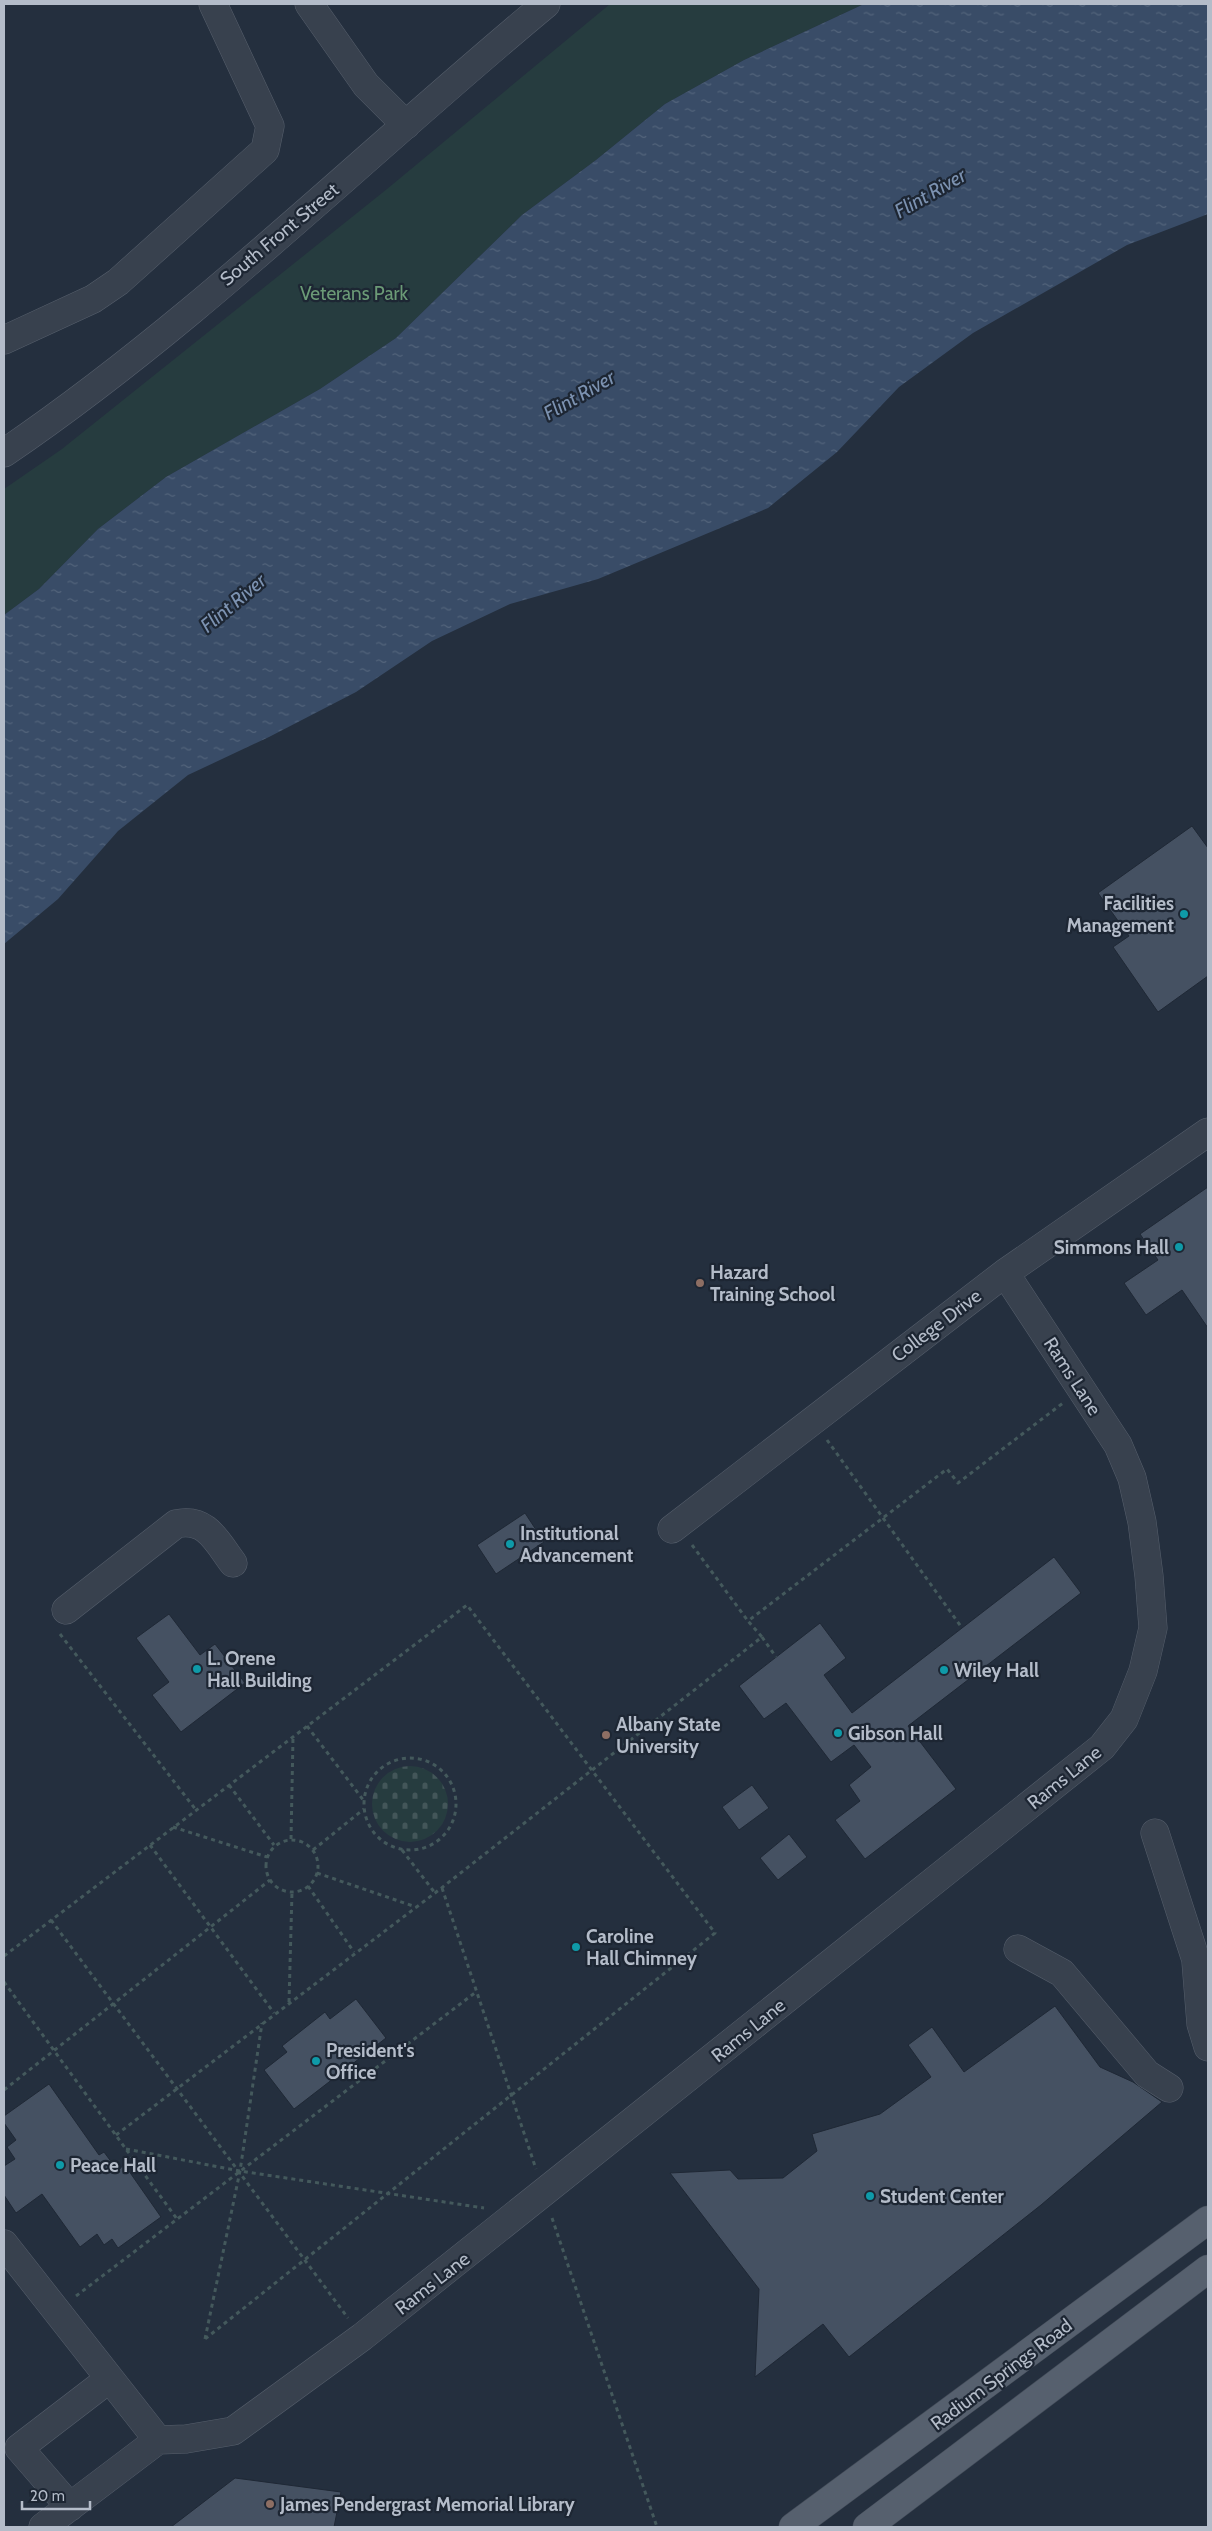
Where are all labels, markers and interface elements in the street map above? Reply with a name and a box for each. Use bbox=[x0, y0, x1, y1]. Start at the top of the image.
water label: Flint River bbox=[890, 163, 971, 223]
street label: South Front Street bbox=[215, 178, 344, 291]
park label: Veterans Park bbox=[300, 282, 409, 305]
water label: Flint River bbox=[539, 365, 620, 425]
water label: Flint River bbox=[195, 568, 271, 637]
place label: Facilities Management bbox=[1066, 892, 1174, 937]
marker: Facilities Management bbox=[1178, 908, 1190, 920]
place label: Simmons Hall bbox=[1054, 1236, 1169, 1259]
marker: Simmons Hall bbox=[1173, 1241, 1185, 1253]
place label: Hazard Training School bbox=[710, 1261, 835, 1306]
marker: Hazard Training School bbox=[694, 1277, 706, 1289]
street label: College Drive bbox=[887, 1284, 986, 1367]
street label: Rams Lane bbox=[1039, 1333, 1106, 1420]
place label: Institutional Advancement bbox=[520, 1522, 634, 1567]
marker: Institutional Advancement bbox=[504, 1538, 516, 1550]
place label: L. Orene Hall Building bbox=[207, 1647, 312, 1692]
place label: Wiley Hall bbox=[954, 1659, 1039, 1682]
marker: L. Orene Hall Building bbox=[191, 1663, 203, 1675]
marker: Wiley Hall bbox=[938, 1664, 950, 1676]
place label: Albany State University bbox=[616, 1713, 721, 1758]
place label: Gibson Hall bbox=[848, 1722, 943, 1745]
marker: Gibson Hall bbox=[832, 1727, 844, 1739]
marker: Albany State University bbox=[600, 1729, 612, 1741]
street label: Rams Lane bbox=[1023, 1741, 1106, 1814]
place label: Caroline Hall Chimney bbox=[586, 1925, 698, 1970]
marker: Caroline Hall Chimney bbox=[570, 1941, 582, 1953]
street label: Rams Lane bbox=[707, 1994, 790, 2067]
place label: President's Office bbox=[326, 2039, 415, 2084]
marker: President's Office bbox=[310, 2055, 322, 2067]
place label: Peace Hall bbox=[70, 2154, 156, 2177]
marker: Peace Hall bbox=[54, 2159, 66, 2171]
place label: Student Center bbox=[880, 2185, 1004, 2208]
marker: Student Center bbox=[864, 2190, 876, 2202]
street label: Rams Lane bbox=[390, 2247, 474, 2320]
street label: Radium Springs Road bbox=[926, 2314, 1076, 2435]
scale bar bbox=[22, 2478, 90, 2510]
text: 20 m bbox=[30, 2487, 65, 2505]
place label: James Pendergrast Memorial Library bbox=[279, 2493, 575, 2516]
marker: James Pendergrast Memorial Library bbox=[264, 2498, 276, 2510]

